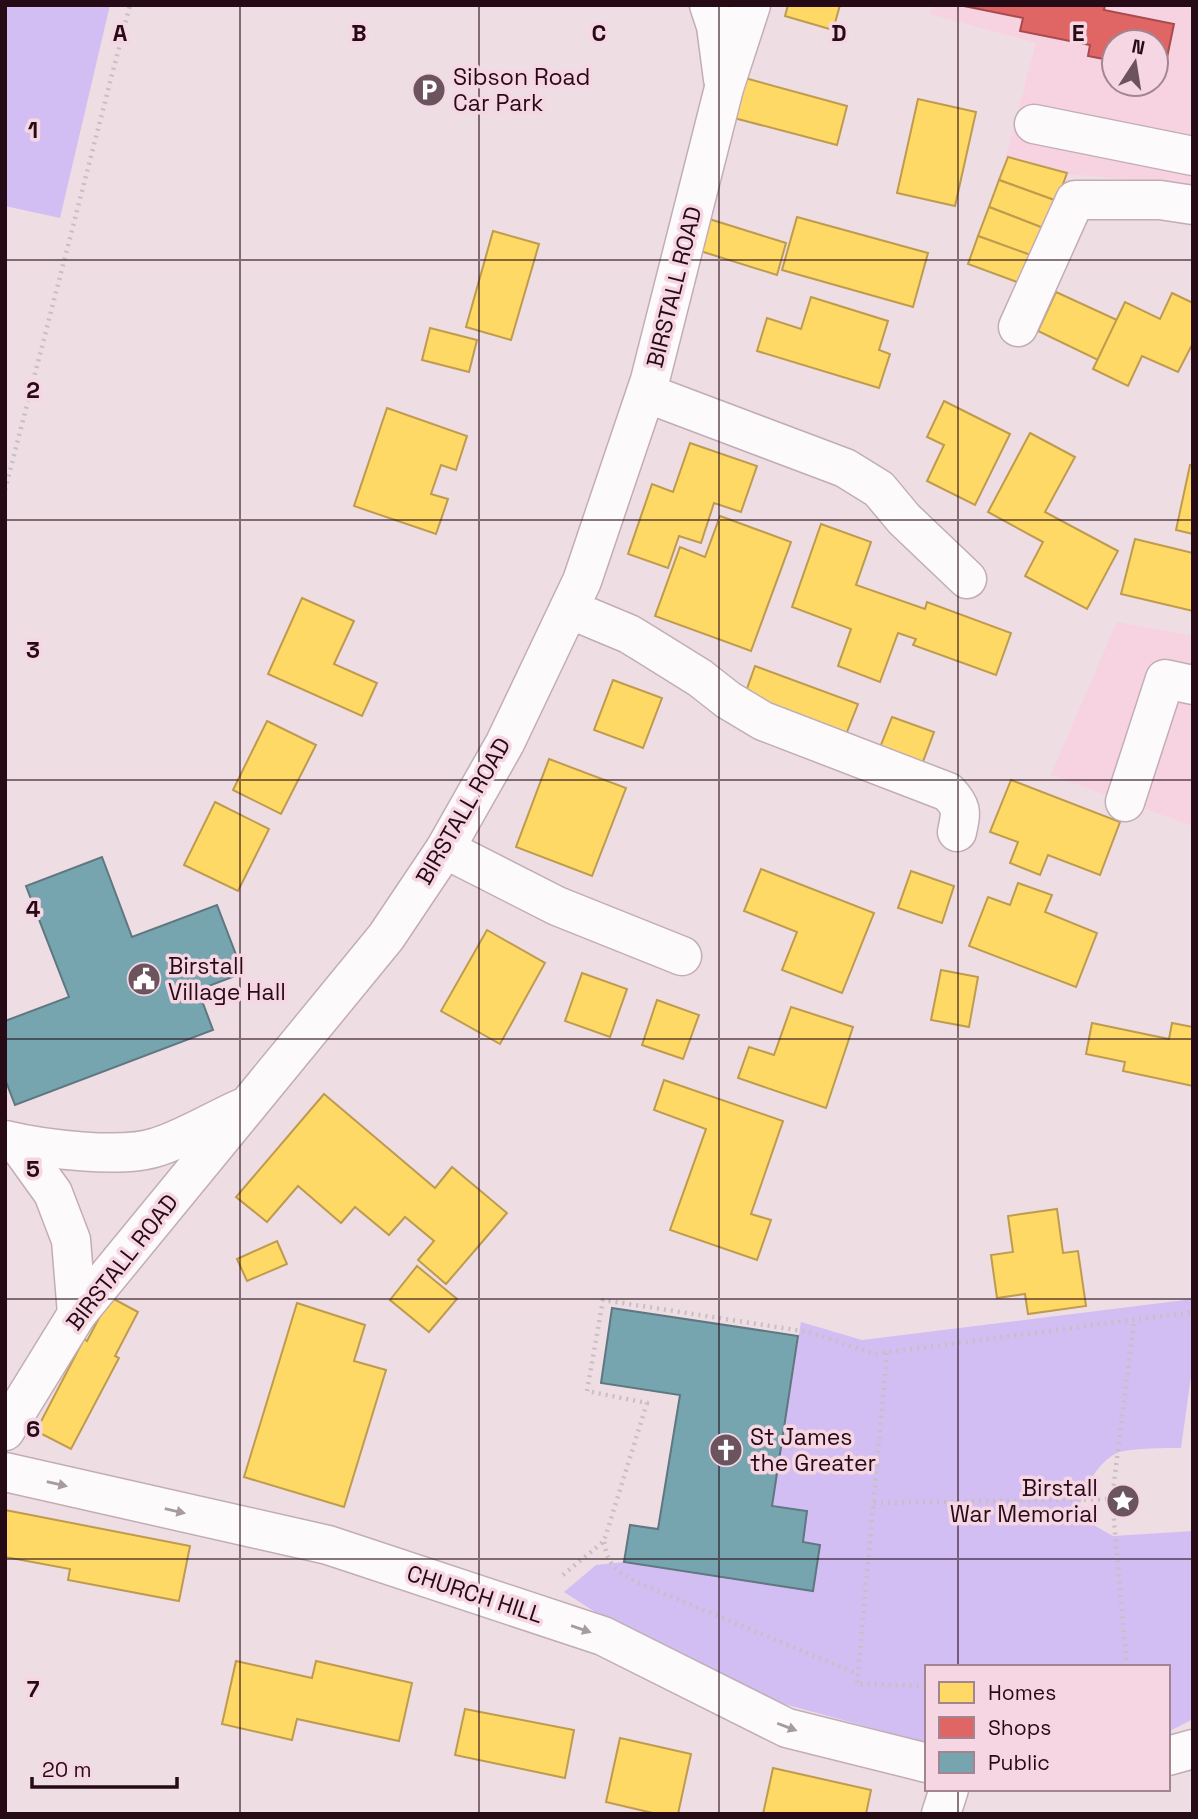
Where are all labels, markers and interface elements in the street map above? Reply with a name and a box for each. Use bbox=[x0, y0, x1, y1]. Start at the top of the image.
text: A bbox=[113, 18, 128, 48]
text: B bbox=[351, 18, 367, 48]
text: C bbox=[592, 18, 606, 48]
text: D bbox=[831, 18, 847, 48]
text: E bbox=[1072, 18, 1084, 48]
north arrow bbox=[1100, 28, 1170, 98]
text: N bbox=[1130, 33, 1147, 60]
place label: Sibson Road Car Park bbox=[453, 62, 590, 118]
parking icon: Sibson Road Car Park bbox=[410, 71, 448, 109]
text: 1 bbox=[28, 115, 38, 145]
street label: BIRSTALL ROAD bbox=[640, 203, 708, 371]
text: 2 bbox=[26, 375, 40, 405]
text: 3 bbox=[26, 635, 40, 665]
street label: BIRSTALL ROAD bbox=[409, 732, 517, 890]
text: 4 bbox=[26, 894, 41, 924]
place label: Birstall Village Hall bbox=[168, 951, 286, 1007]
public building icon: Birstall Village Hall bbox=[125, 960, 163, 998]
text: 5 bbox=[26, 1154, 40, 1184]
street label: BIRSTALL ROAD bbox=[59, 1188, 185, 1336]
text: 6 bbox=[26, 1414, 40, 1444]
place label: St James the Greater bbox=[750, 1422, 876, 1478]
church icon: St James the Greater bbox=[707, 1431, 745, 1469]
place label: Birstall War Memorial bbox=[950, 1473, 1098, 1529]
one-way arrow bbox=[46, 1478, 68, 1489]
place icon: Birstall War Memorial bbox=[1104, 1482, 1142, 1520]
one-way arrow bbox=[164, 1505, 186, 1516]
street label: CHURCH HILL bbox=[403, 1558, 547, 1630]
one-way arrow bbox=[571, 1624, 592, 1635]
legend bbox=[925, 1665, 1170, 1791]
text: 7 bbox=[27, 1674, 40, 1704]
text: Homes bbox=[988, 1679, 1056, 1706]
text: Shops bbox=[988, 1714, 1051, 1741]
one-way arrow bbox=[776, 1721, 797, 1732]
scale bar bbox=[32, 1745, 177, 1789]
text: Public bbox=[988, 1749, 1050, 1776]
text: 20 m bbox=[42, 1756, 92, 1783]

